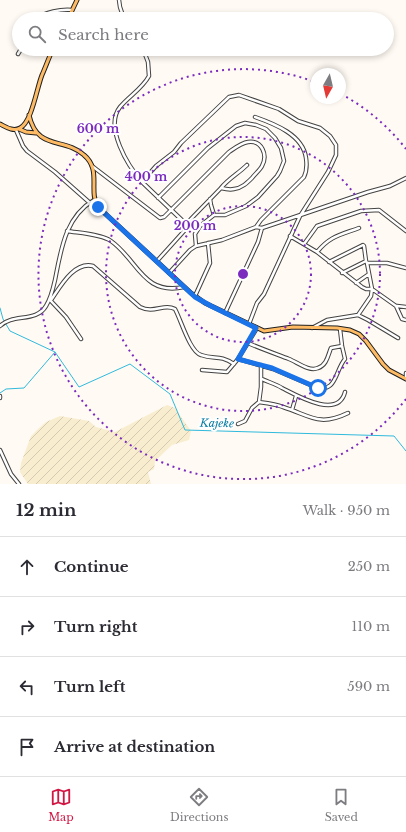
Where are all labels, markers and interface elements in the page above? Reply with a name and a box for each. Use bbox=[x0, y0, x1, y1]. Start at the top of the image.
search box bbox=[12, 12, 394, 56]
icon: search bbox=[26, 23, 48, 45]
text: Search here bbox=[58, 25, 149, 44]
north arrow bbox=[310, 68, 346, 104]
text: 600 m bbox=[77, 121, 120, 136]
text: 400 m bbox=[125, 169, 168, 184]
route end bbox=[89, 198, 107, 216]
text: 200 m bbox=[174, 218, 217, 233]
centre of rings bbox=[236, 267, 250, 281]
route start bbox=[309, 379, 327, 397]
water label: Kajeke bbox=[199, 416, 234, 430]
text: 12 min bbox=[16, 500, 76, 521]
text: Walk · 950 m bbox=[303, 502, 390, 519]
icon: ahead bbox=[16, 556, 38, 578]
text: Continue bbox=[54, 557, 129, 576]
text: 250 m bbox=[348, 558, 390, 575]
icon: right bbox=[16, 616, 38, 638]
text: Turn right bbox=[54, 617, 137, 636]
text: 110 m bbox=[351, 618, 390, 635]
icon: left bbox=[16, 676, 38, 698]
text: Turn left bbox=[54, 677, 125, 696]
text: 590 m bbox=[347, 678, 390, 695]
icon: arrive bbox=[16, 736, 38, 758]
text: Arrive at destination bbox=[54, 737, 215, 756]
tab: Map bbox=[48, 786, 74, 824]
tab: Directions bbox=[170, 786, 228, 824]
tab: Saved bbox=[325, 786, 358, 824]

